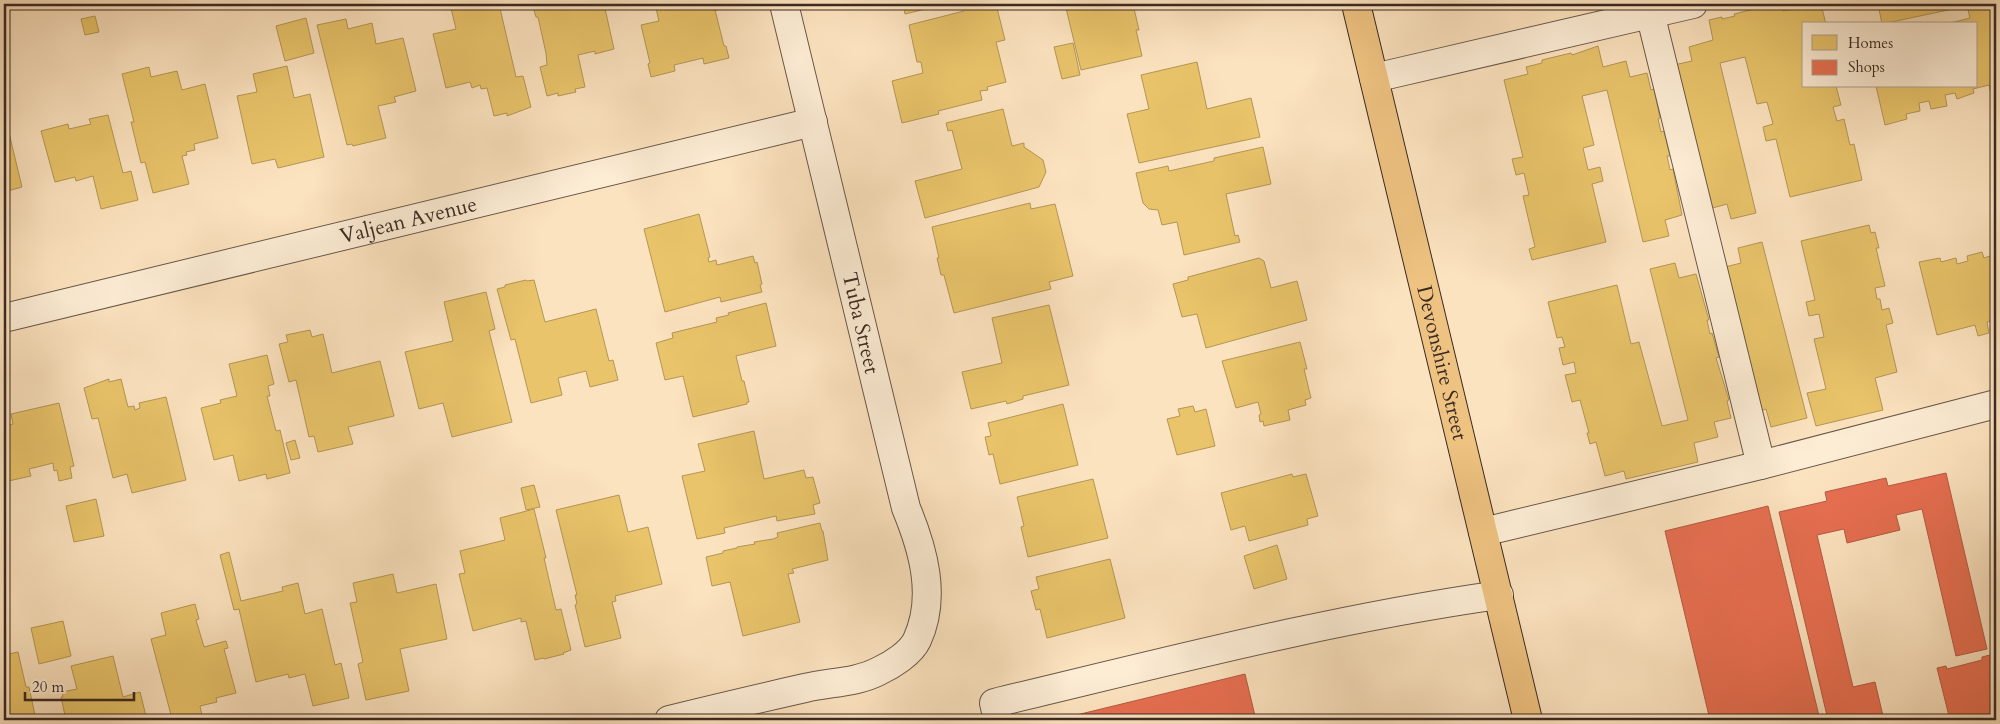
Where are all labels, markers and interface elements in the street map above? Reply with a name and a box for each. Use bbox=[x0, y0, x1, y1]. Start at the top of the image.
legend bbox=[1802, 22, 1978, 88]
text: Homes bbox=[1848, 33, 1893, 53]
text: Shops bbox=[1848, 57, 1885, 77]
street label: Valjean Avenue bbox=[337, 190, 480, 251]
street label: Tuba Street bbox=[835, 269, 886, 377]
street label: Devonshire Street bbox=[1409, 282, 1474, 444]
scale bar bbox=[25, 669, 134, 701]
text: 20 m bbox=[32, 677, 64, 697]

